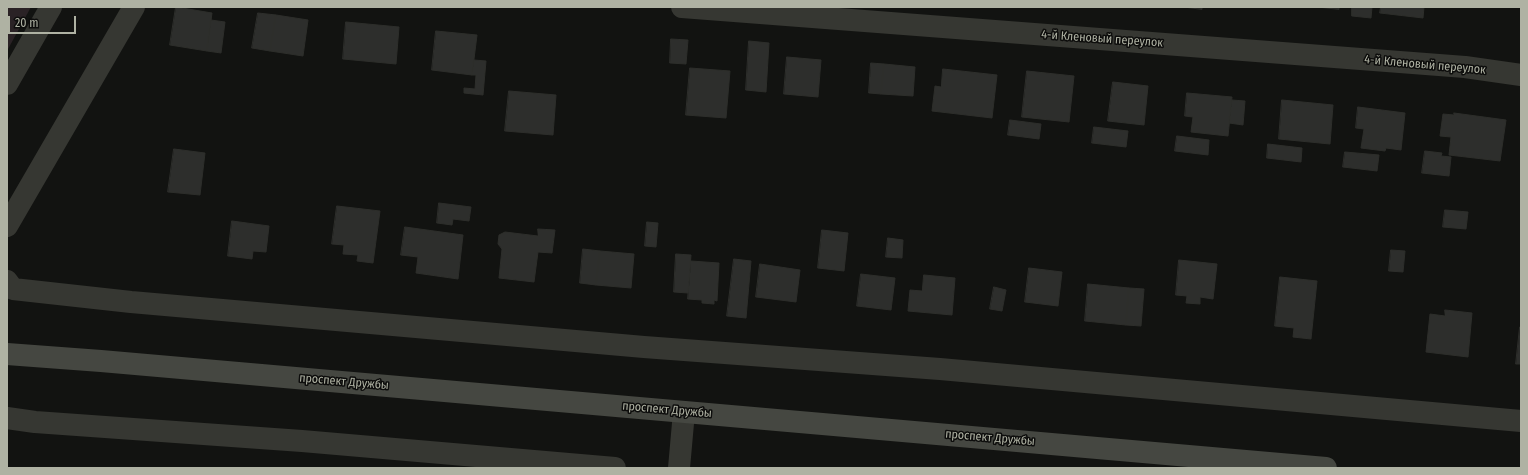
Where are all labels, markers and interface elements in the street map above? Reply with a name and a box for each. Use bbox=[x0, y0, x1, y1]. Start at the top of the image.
scale bar bbox=[10, 8, 78, 34]
text: 20 m bbox=[15, 16, 39, 30]
street label: 4-й Кленовый переулок bbox=[1041, 28, 1163, 50]
street label: 4-й Кленовый переулок bbox=[1364, 53, 1486, 77]
street label: проспект Дружбы bbox=[299, 371, 389, 393]
street label: проспект Дружбы bbox=[622, 399, 712, 421]
street label: проспект Дружбы bbox=[945, 427, 1035, 449]

